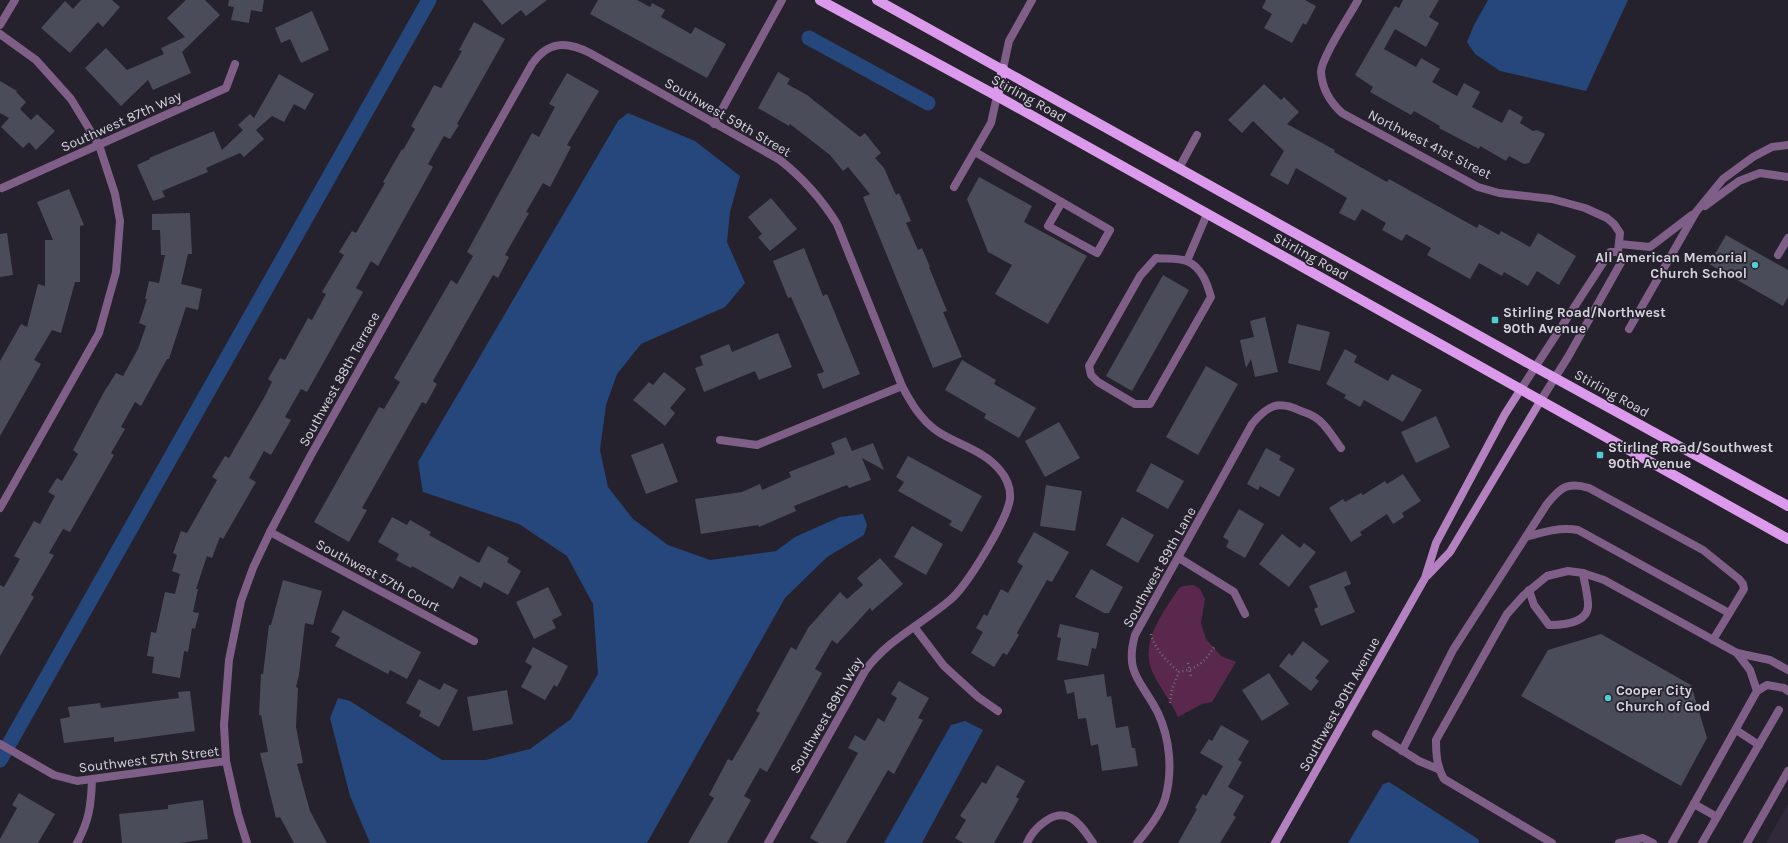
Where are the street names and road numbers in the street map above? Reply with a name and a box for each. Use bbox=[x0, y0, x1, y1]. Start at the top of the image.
street label: Stirling Road bbox=[988, 71, 1069, 126]
street label: Southwest 59th Street bbox=[662, 74, 794, 161]
street label: Southwest 87th Way bbox=[58, 87, 185, 156]
street label: Northwest 41st Street bbox=[1365, 106, 1494, 183]
street label: Stirling Road bbox=[1270, 229, 1351, 284]
street label: Southwest 88th Terrace bbox=[295, 309, 384, 449]
street label: Stirling Road bbox=[1571, 366, 1652, 421]
street label: Southwest 89th Lane bbox=[1119, 504, 1200, 631]
street label: Southwest 57th Court bbox=[313, 536, 443, 615]
street label: Southwest 90th Avenue bbox=[1295, 634, 1384, 774]
street label: Southwest 89th Way bbox=[786, 654, 867, 777]
street label: Southwest 57th Street bbox=[78, 742, 220, 777]

